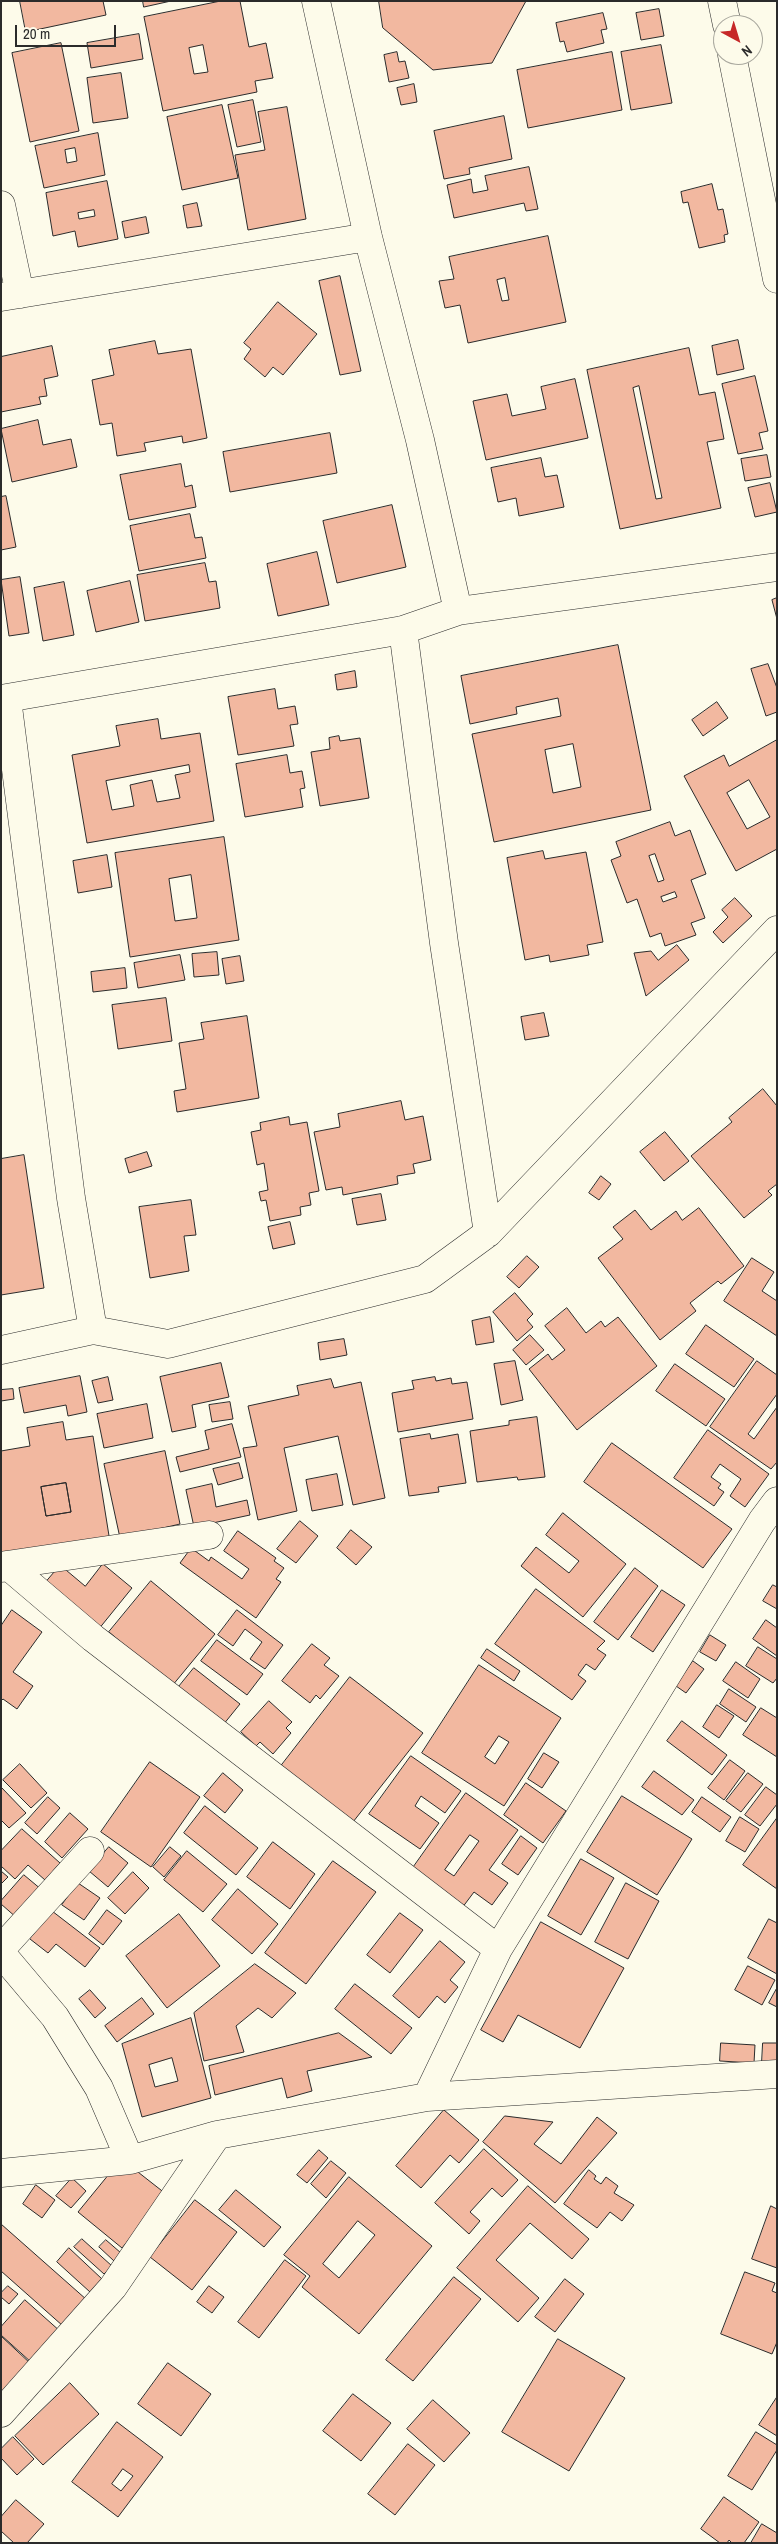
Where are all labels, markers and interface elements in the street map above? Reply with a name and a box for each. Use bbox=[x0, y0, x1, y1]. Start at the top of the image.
scale bar bbox=[18, 15, 119, 47]
north arrow bbox=[713, 15, 763, 65]
text: 20 m bbox=[23, 23, 50, 44]
text: N bbox=[738, 41, 756, 60]

